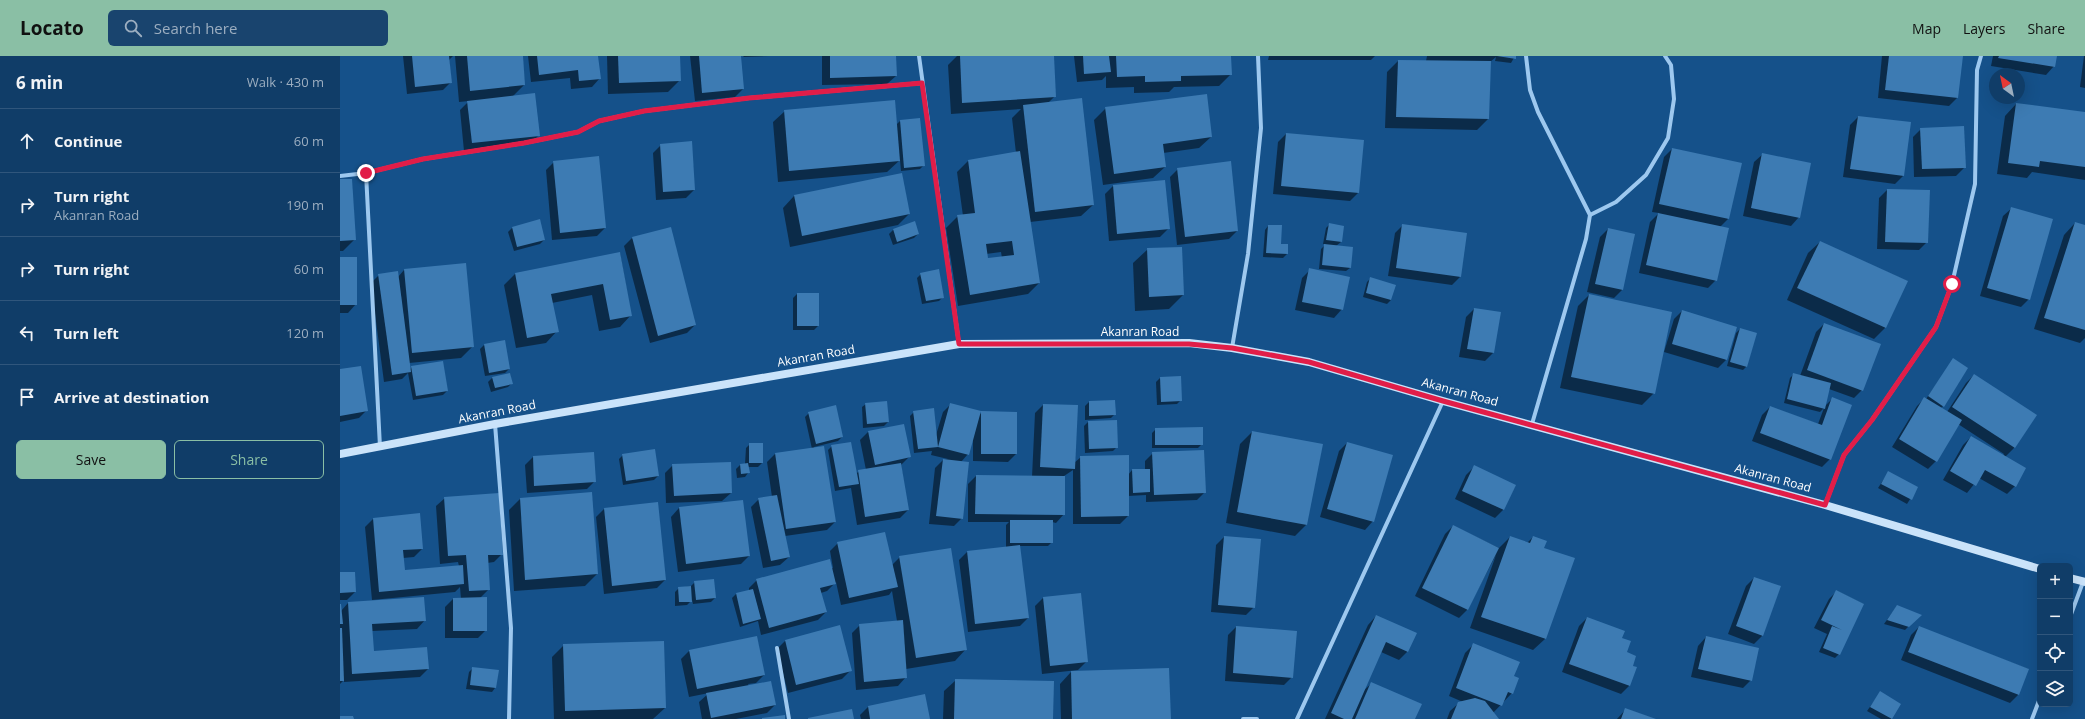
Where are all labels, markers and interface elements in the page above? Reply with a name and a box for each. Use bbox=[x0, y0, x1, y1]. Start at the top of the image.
search box bbox=[108, 10, 388, 46]
text: Locato bbox=[20, 15, 84, 41]
icon: search bbox=[122, 17, 144, 39]
text: Search here bbox=[154, 18, 237, 38]
text: Map bbox=[1912, 19, 1941, 38]
text: Layers bbox=[1963, 19, 2005, 38]
text: Share bbox=[2027, 19, 2065, 38]
north arrow bbox=[1989, 68, 2025, 104]
text: 6 min bbox=[16, 71, 63, 94]
text: Walk · 430 m bbox=[247, 73, 324, 91]
icon: ahead bbox=[16, 130, 38, 152]
text: Continue bbox=[54, 131, 122, 151]
text: 60 m bbox=[294, 132, 324, 150]
route end bbox=[357, 164, 375, 182]
text: Turn right bbox=[54, 186, 129, 206]
icon: right bbox=[16, 194, 38, 216]
text: 190 m bbox=[286, 196, 324, 214]
text: Akanran Road bbox=[54, 206, 139, 224]
icon: right bbox=[16, 258, 38, 280]
text: Turn right bbox=[54, 259, 129, 279]
text: 60 m bbox=[294, 260, 324, 278]
route start bbox=[1943, 275, 1961, 293]
icon: left bbox=[16, 322, 38, 344]
text: Turn left bbox=[54, 323, 119, 343]
street label: Akanran Road bbox=[1101, 323, 1179, 340]
text: 120 m bbox=[286, 324, 324, 342]
street label: Akanran Road bbox=[776, 340, 856, 371]
street label: Akanran Road bbox=[1420, 373, 1500, 410]
icon: arrive bbox=[16, 386, 38, 408]
text: Arrive at destination bbox=[54, 387, 209, 407]
street label: Akanran Road bbox=[457, 396, 537, 427]
button: Save bbox=[16, 440, 166, 479]
button: Share bbox=[174, 440, 324, 479]
street label: Akanran Road bbox=[1733, 459, 1813, 496]
map controls bbox=[2037, 563, 2073, 707]
button: + bbox=[2037, 563, 2073, 599]
button: − bbox=[2037, 599, 2073, 635]
button: locate bbox=[2037, 635, 2073, 671]
button: layers bbox=[2037, 671, 2073, 707]

